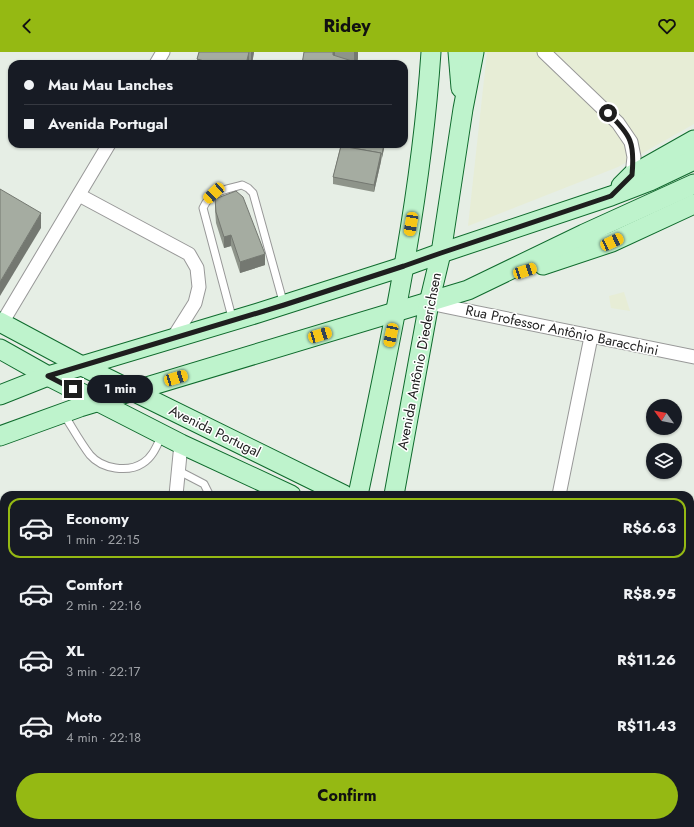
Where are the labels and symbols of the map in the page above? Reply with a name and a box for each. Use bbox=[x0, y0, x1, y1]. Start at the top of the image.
route start bbox=[599, 104, 617, 122]
car bbox=[201, 180, 227, 206]
car bbox=[403, 211, 419, 237]
car bbox=[599, 231, 625, 253]
car bbox=[512, 262, 538, 280]
street label: Avenida Antônio Diederichsen bbox=[392, 271, 446, 451]
street label: Rua Professor Antônio Baracchini bbox=[464, 300, 660, 360]
car bbox=[383, 322, 399, 348]
car bbox=[307, 326, 333, 344]
car bbox=[163, 369, 189, 387]
callout: 1 min bbox=[87, 375, 153, 403]
route end bbox=[64, 380, 82, 398]
north arrow bbox=[646, 399, 682, 435]
street label: Avenida Portugal bbox=[166, 400, 264, 462]

